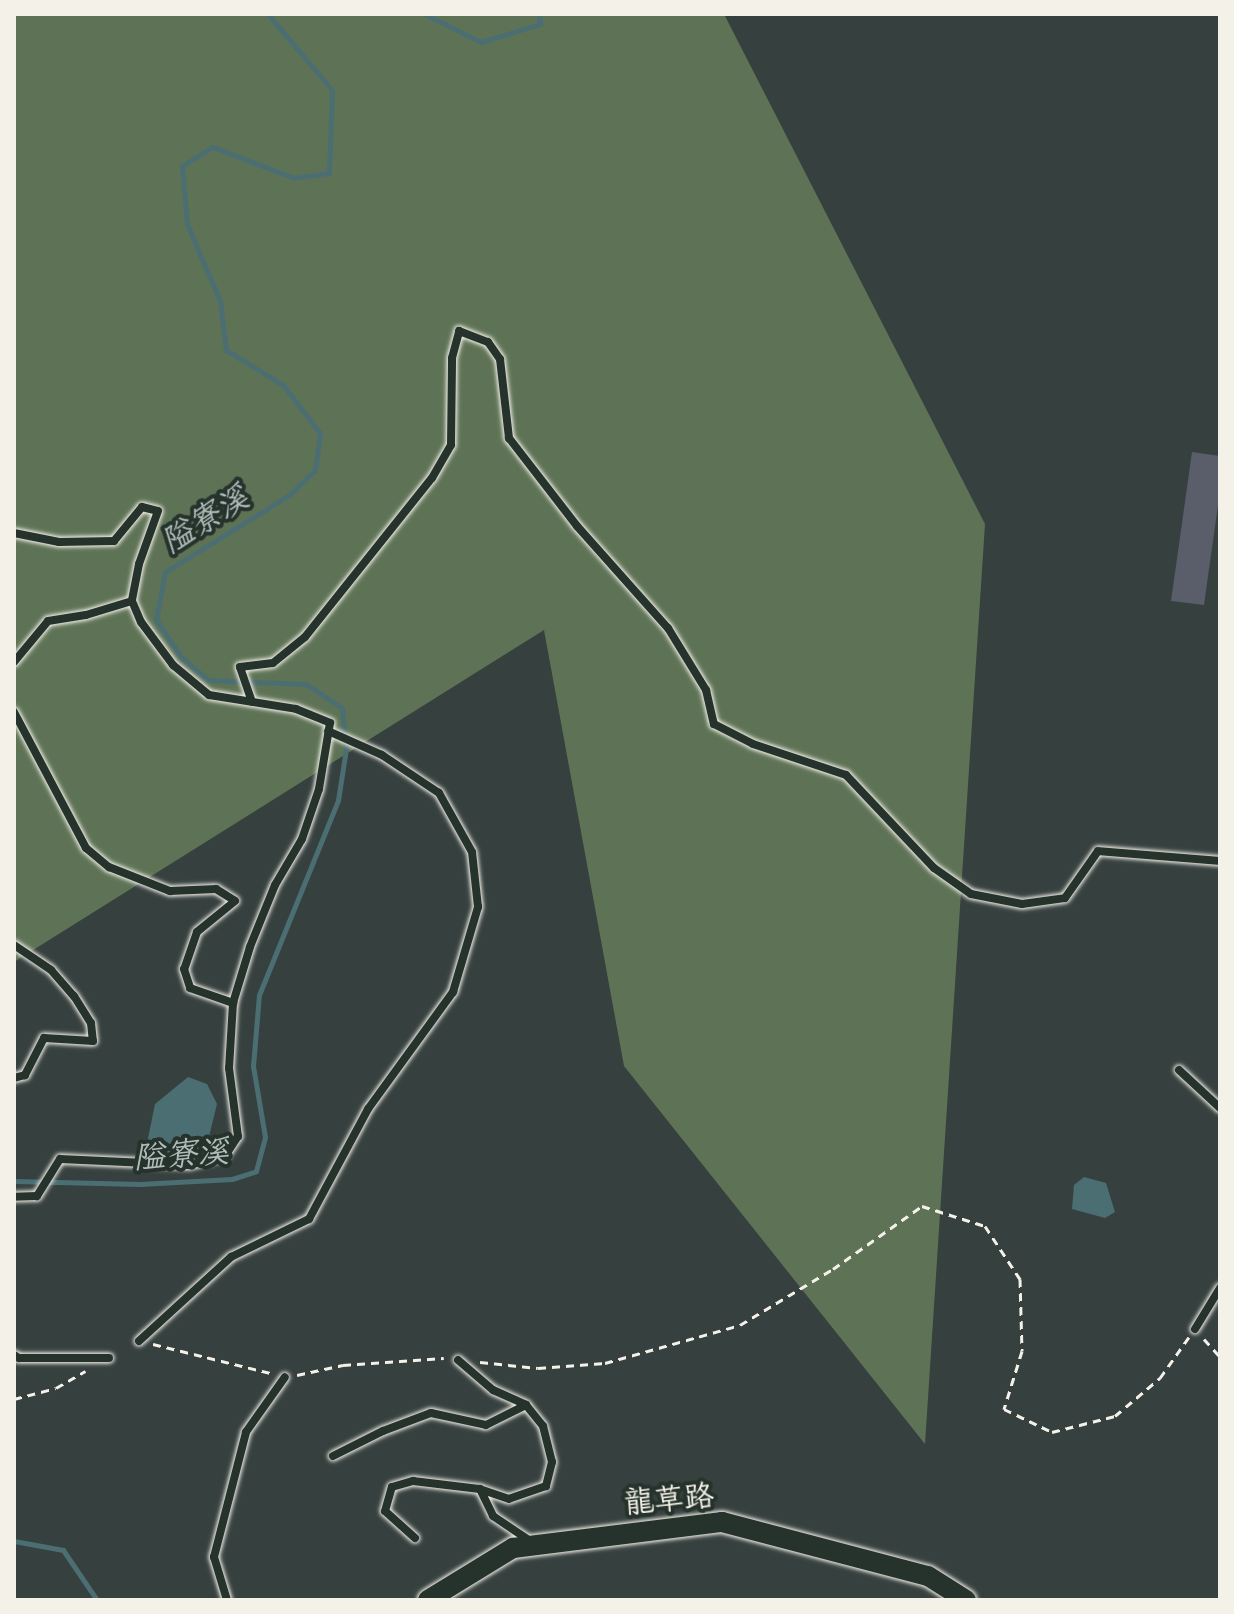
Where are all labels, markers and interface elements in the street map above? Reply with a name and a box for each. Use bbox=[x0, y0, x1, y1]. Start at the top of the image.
water label: 隘寮溪 bbox=[154, 478, 256, 562]
water label: 隘寮溪 bbox=[132, 1132, 230, 1178]
street label: 龍草路 bbox=[623, 1478, 715, 1522]

